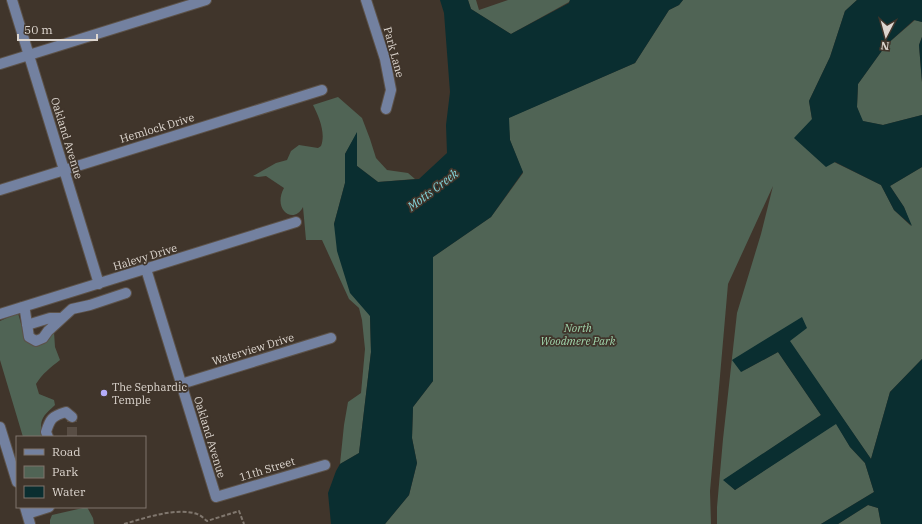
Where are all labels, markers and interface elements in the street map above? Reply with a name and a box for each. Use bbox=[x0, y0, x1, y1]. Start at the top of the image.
scale bar bbox=[18, 16, 97, 42]
north arrow bbox=[866, 16, 906, 56]
text: 50 m bbox=[24, 22, 53, 37]
street label: Park Lane bbox=[381, 25, 408, 79]
text: N bbox=[880, 38, 890, 53]
street label: Oakland Avenue bbox=[48, 96, 86, 181]
street label: Hemlock Drive bbox=[118, 110, 196, 146]
water label: Motts Creek bbox=[403, 165, 462, 214]
street label: Halevy Drive bbox=[111, 241, 179, 273]
park label: North Woodmere Park bbox=[540, 321, 616, 348]
street label: Waterview Drive bbox=[210, 330, 296, 368]
place label: The Sephardic Temple bbox=[112, 380, 187, 407]
marker: The Sephardic Temple bbox=[99, 388, 109, 398]
street label: Oakland Avenue bbox=[191, 395, 229, 480]
legend bbox=[16, 436, 146, 508]
text: Road bbox=[52, 444, 81, 459]
street label: 11th Street bbox=[238, 454, 297, 484]
text: Park bbox=[52, 464, 78, 479]
text: Water bbox=[52, 484, 86, 499]

